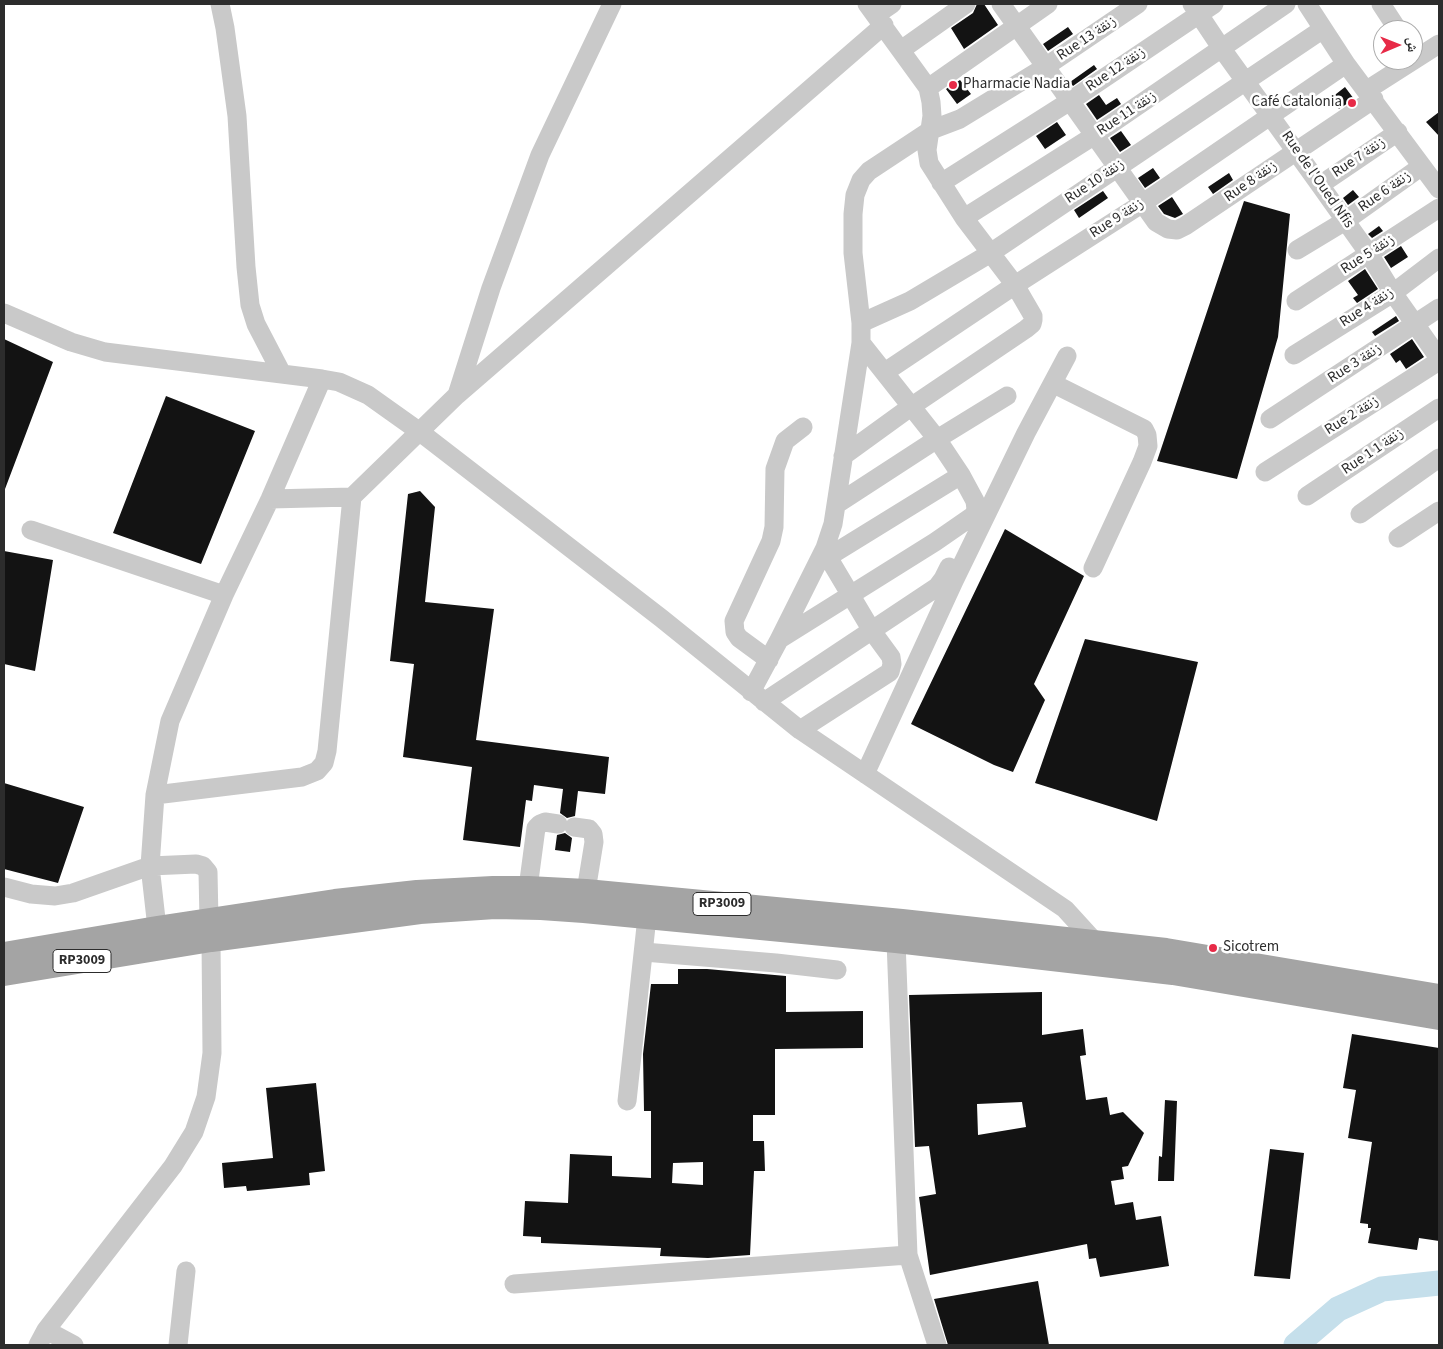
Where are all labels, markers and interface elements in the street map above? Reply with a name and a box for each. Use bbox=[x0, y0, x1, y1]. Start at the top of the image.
street label: Rue 13 زنقة bbox=[1054, 13, 1120, 65]
north arrow bbox=[1373, 20, 1423, 70]
text: ش bbox=[1402, 37, 1422, 52]
street label: Rue 12 زنقة bbox=[1083, 44, 1149, 96]
place label: Pharmacie Nadia bbox=[963, 76, 1070, 94]
marker: Pharmacie Nadia bbox=[947, 79, 959, 91]
street label: Rue 11 زنقة bbox=[1094, 88, 1160, 140]
place label: Café Catalonia bbox=[1252, 94, 1342, 112]
marker: Café Catalonia bbox=[1346, 97, 1358, 109]
street label: Rue de l'Oued Nfis bbox=[1277, 128, 1357, 232]
street label: Rue 7 زنقة bbox=[1329, 134, 1389, 182]
street label: Rue 10 زنقة bbox=[1062, 156, 1128, 208]
street label: Rue 8 زنقة bbox=[1221, 157, 1281, 207]
street label: Rue 6 زنقة bbox=[1355, 167, 1415, 217]
street label: Rue 9 زنقة bbox=[1087, 195, 1147, 243]
street label: Rue 5 زنقة bbox=[1338, 231, 1398, 279]
street label: Rue 4 زنقة bbox=[1337, 284, 1397, 332]
street label: Rue 3 زنقة bbox=[1325, 340, 1385, 388]
street label: Rue 2 زنقة bbox=[1322, 392, 1382, 440]
street label: Rue 1 زنقة 1 bbox=[1339, 425, 1407, 479]
road number: RP3009 bbox=[693, 892, 751, 916]
place label: Sicotrem bbox=[1223, 939, 1279, 957]
marker: Sicotrem bbox=[1207, 942, 1219, 954]
road number: RP3009 bbox=[53, 949, 111, 972]

